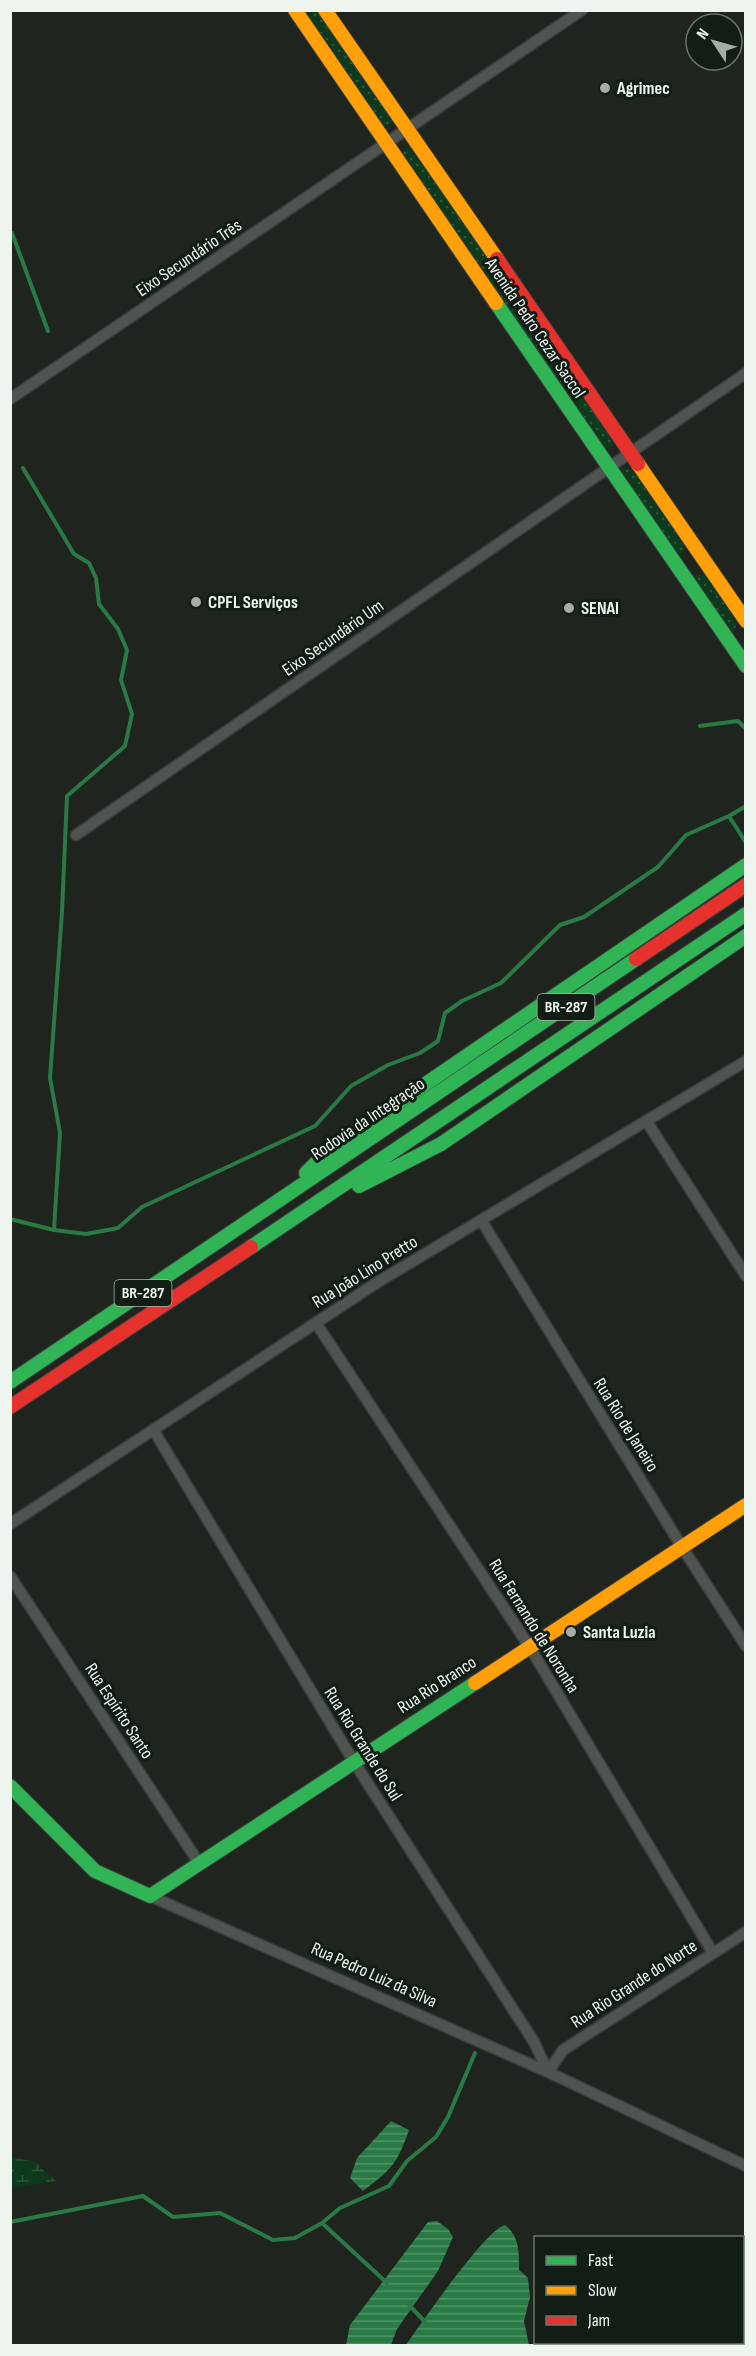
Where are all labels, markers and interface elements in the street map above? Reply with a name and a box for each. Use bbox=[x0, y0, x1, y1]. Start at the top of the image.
north arrow bbox=[684, 12, 744, 72]
text: N bbox=[693, 25, 713, 43]
place label: Agrimec bbox=[616, 78, 670, 99]
marker: Agrimec bbox=[598, 81, 612, 95]
street label: Eixo Secundário Três bbox=[132, 215, 246, 301]
street label: Avenida Pedro Cezar Saccol bbox=[480, 253, 590, 402]
place label: CPFL Serviços bbox=[208, 592, 298, 613]
marker: CPFL Serviços bbox=[189, 595, 203, 609]
street label: Eixo Secundário Um bbox=[278, 595, 388, 681]
place label: SENAI bbox=[581, 598, 619, 619]
marker: SENAI bbox=[562, 601, 576, 615]
road number: BR-287 bbox=[538, 994, 594, 1020]
street label: Rodovia da Integração bbox=[307, 1073, 429, 1165]
street label: Rua João Lino Pretto bbox=[309, 1231, 421, 1313]
road number: BR-287 bbox=[114, 1280, 172, 1306]
street label: Rua Rio de Janeiro bbox=[589, 1374, 663, 1476]
street label: Rua Fernando de Noronha bbox=[484, 1555, 584, 1697]
place label: Santa Luzia bbox=[583, 1622, 656, 1643]
marker: Santa Luzia bbox=[564, 1625, 578, 1639]
street label: Rua Rio Branco bbox=[394, 1652, 480, 1718]
street label: Rua Espírito Santo bbox=[80, 1659, 158, 1763]
street label: Rua Rio Grande do Sul bbox=[320, 1683, 406, 1805]
street label: Rua Rio Grande do Norte bbox=[567, 1935, 701, 2033]
street label: Rua Pedro Luiz da Silva bbox=[308, 1938, 440, 2012]
legend bbox=[534, 2236, 744, 2344]
text: Fast bbox=[588, 2250, 614, 2271]
text: Slow bbox=[588, 2280, 617, 2301]
text: Jam bbox=[587, 2310, 610, 2331]

